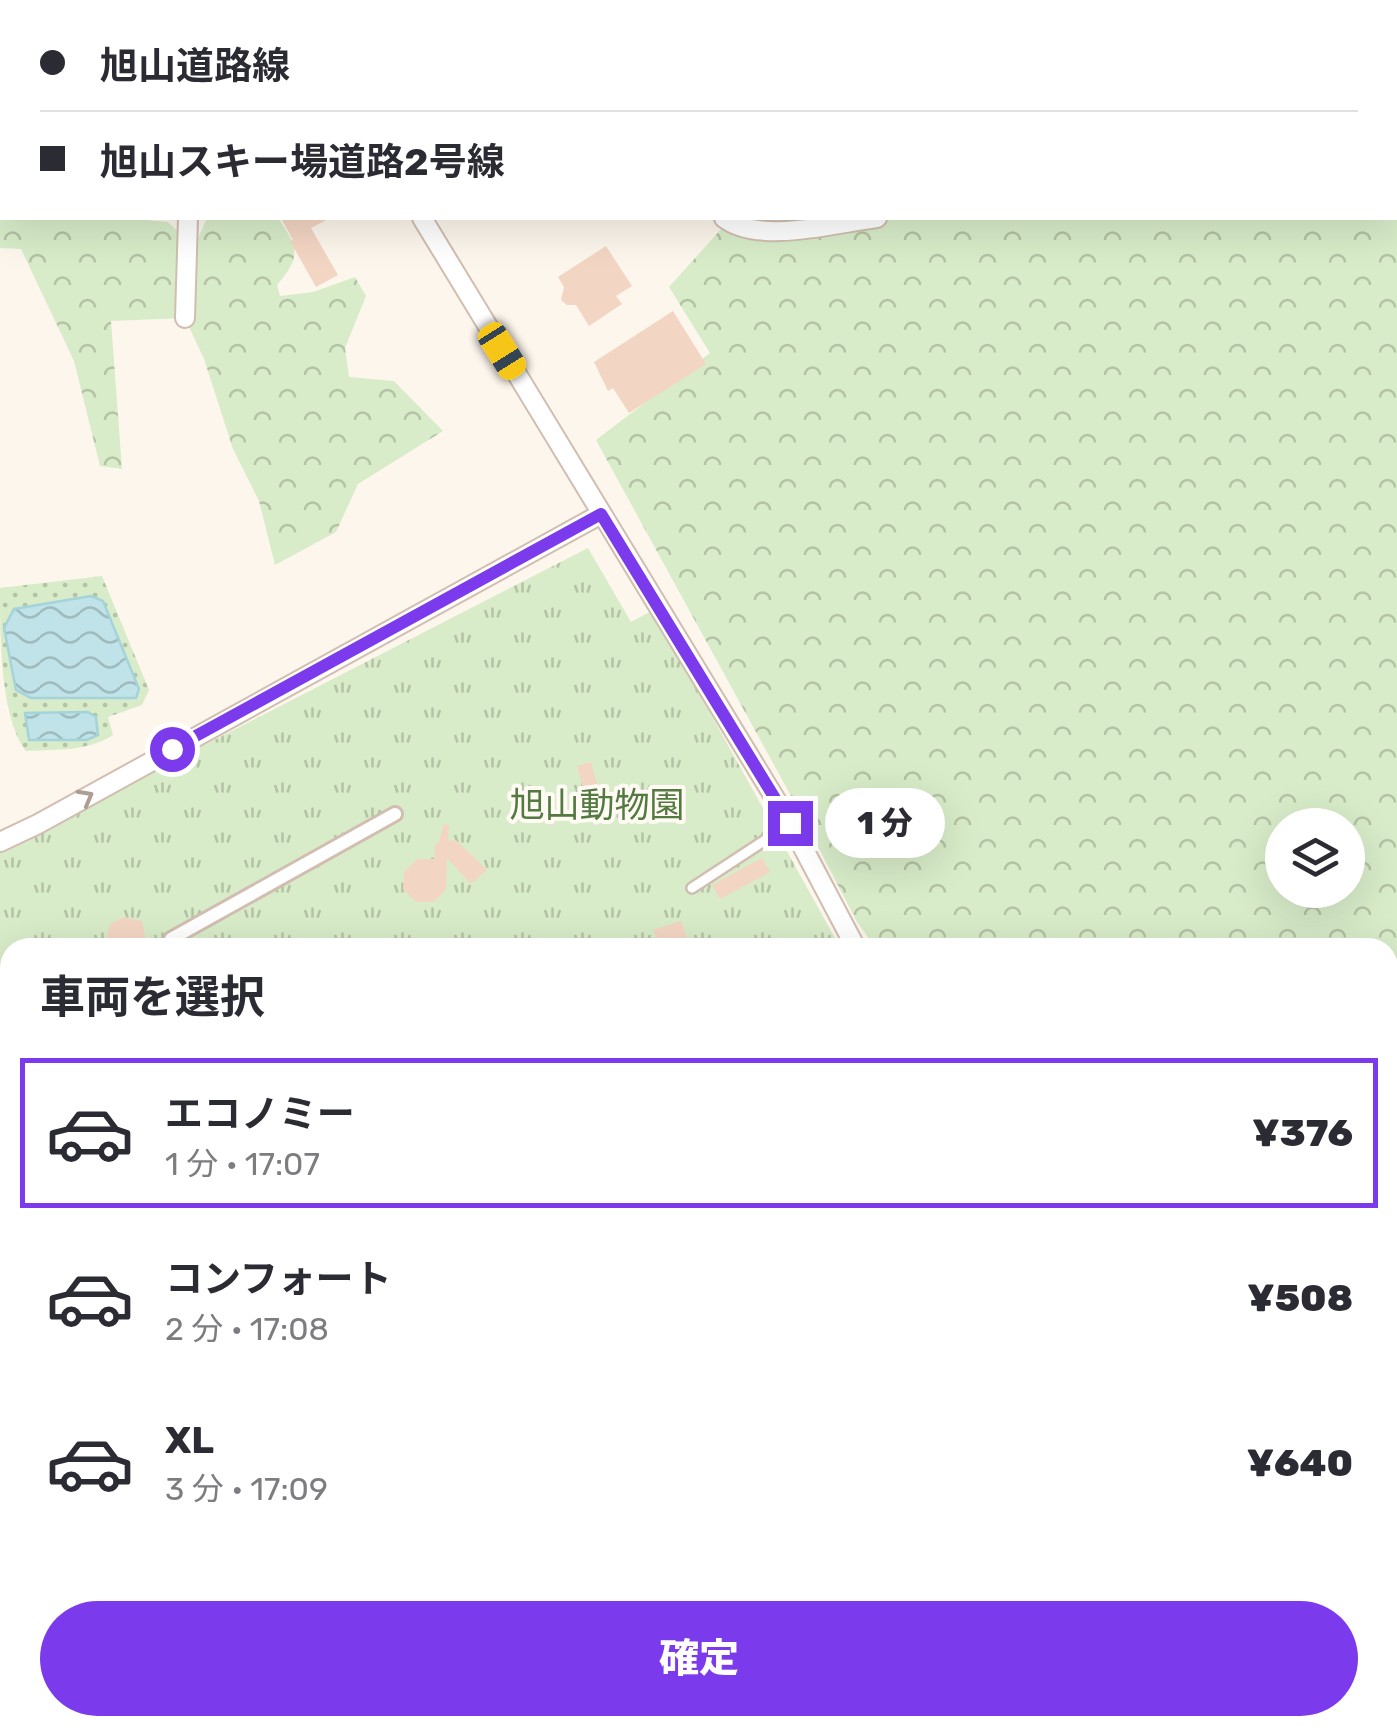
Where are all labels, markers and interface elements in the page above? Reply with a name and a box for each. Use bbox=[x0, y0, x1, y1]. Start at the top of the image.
text: 旭山道路線 bbox=[100, 43, 290, 89]
text: 旭山スキー場道路2号線 bbox=[100, 139, 505, 185]
car bbox=[473, 318, 531, 384]
route start bbox=[150, 727, 195, 772]
park label: 旭山動物園 bbox=[509, 784, 685, 826]
callout: 1 分 bbox=[825, 788, 945, 858]
one-way arrow bbox=[76, 790, 94, 809]
route end bbox=[768, 801, 813, 846]
text: 1 分 bbox=[857, 804, 913, 842]
map controls bbox=[1265, 808, 1365, 908]
button: layers bbox=[1265, 808, 1365, 908]
text: 車両を選択 bbox=[40, 971, 265, 1024]
icon: car bbox=[45, 1088, 135, 1178]
text: エコノミー bbox=[165, 1091, 355, 1137]
text: ¥376 bbox=[1252, 1110, 1353, 1156]
text: 1 分 · 17:07 bbox=[165, 1145, 320, 1183]
icon: car bbox=[45, 1253, 135, 1343]
text: コンフォート bbox=[165, 1256, 392, 1302]
text: ¥508 bbox=[1247, 1275, 1353, 1321]
text: 2 分 · 17:08 bbox=[165, 1310, 329, 1348]
text: XL bbox=[165, 1417, 214, 1463]
icon: car bbox=[45, 1418, 135, 1508]
text: ¥640 bbox=[1247, 1440, 1353, 1486]
text: 3 分 · 17:09 bbox=[165, 1470, 328, 1508]
button: 確定 bbox=[40, 1601, 1358, 1716]

